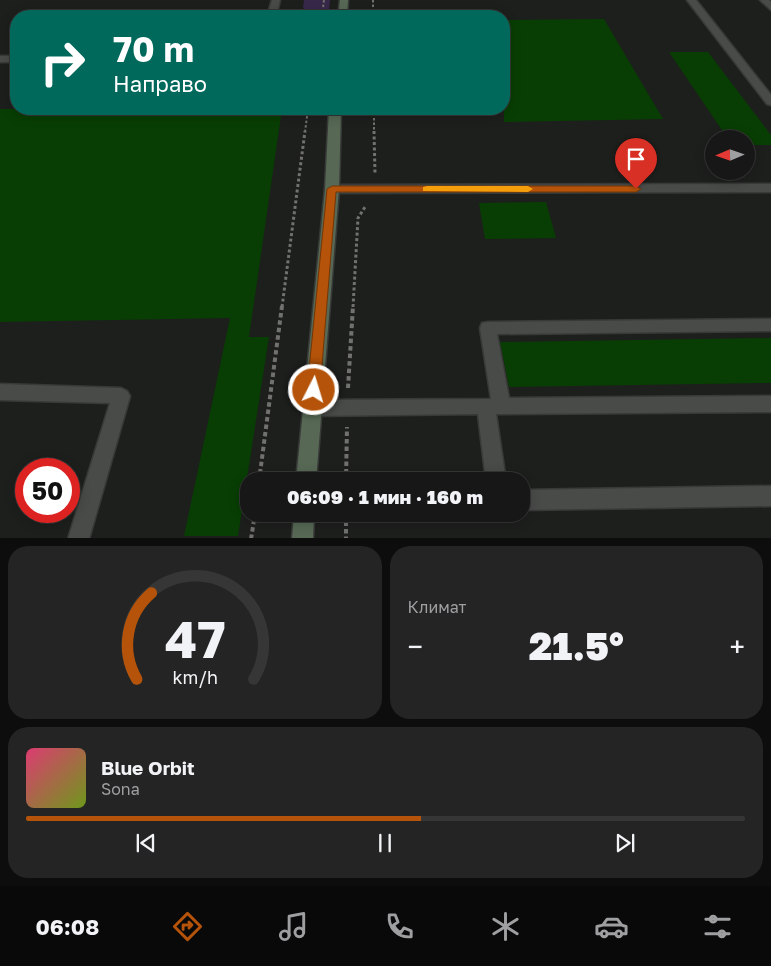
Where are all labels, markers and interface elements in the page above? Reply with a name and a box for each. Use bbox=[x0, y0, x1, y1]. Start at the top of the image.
text: 70 m bbox=[113, 28, 194, 70]
icon: right bbox=[30, 30, 95, 95]
text: Направо bbox=[113, 70, 207, 97]
north arrow bbox=[705, 130, 755, 180]
map controls bbox=[705, 130, 755, 180]
pin bbox=[615, 138, 657, 189]
icon: arrive bbox=[622, 145, 650, 173]
position arrow bbox=[287, 363, 339, 415]
speed limit sign: 50 bbox=[15, 458, 80, 523]
text: 06:09 · 1 мин · 160 m bbox=[287, 485, 483, 508]
text: Климат bbox=[408, 597, 466, 617]
text: 47 bbox=[164, 607, 225, 669]
text: 21.5° bbox=[529, 623, 624, 668]
text: − bbox=[408, 630, 423, 663]
text: + bbox=[730, 630, 745, 663]
text: km/h bbox=[172, 666, 217, 688]
text: Blue Orbit bbox=[101, 756, 195, 779]
text: Sona bbox=[101, 779, 140, 799]
icon: previous bbox=[132, 829, 160, 857]
icon: pause bbox=[371, 829, 399, 857]
icon: next bbox=[611, 829, 639, 857]
icon: directions bbox=[170, 909, 205, 944]
icon: music bbox=[276, 909, 311, 944]
icon: phone bbox=[382, 909, 417, 944]
icon: climate bbox=[488, 909, 523, 944]
icon: car bbox=[594, 909, 629, 944]
icon: filters bbox=[700, 909, 735, 944]
text: 06:08 bbox=[36, 913, 99, 940]

